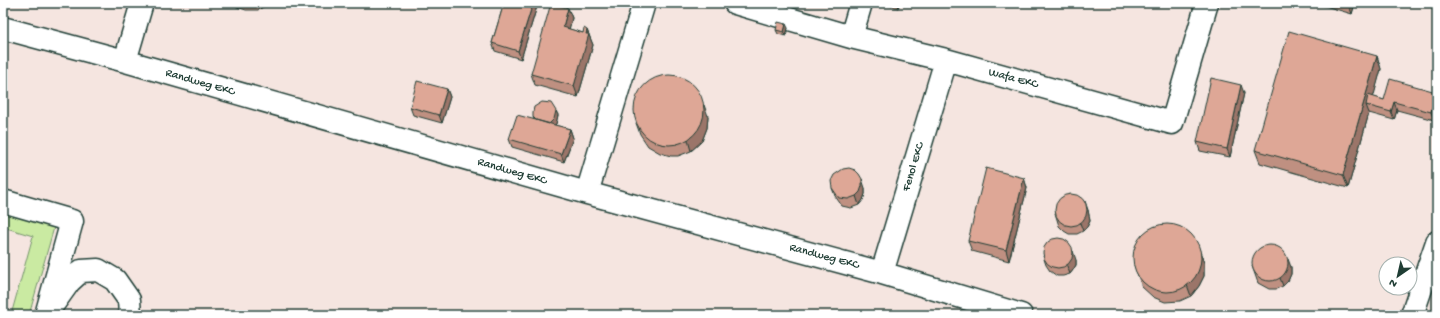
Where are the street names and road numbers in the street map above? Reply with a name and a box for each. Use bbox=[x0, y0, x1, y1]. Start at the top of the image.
street label: Randweg EKC bbox=[164, 66, 238, 100]
street label: Wafa EKC bbox=[987, 66, 1041, 93]
street label: Fenol EKC bbox=[900, 139, 928, 194]
street label: Randweg EKC bbox=[476, 155, 550, 189]
street label: Randweg EKC bbox=[788, 241, 862, 273]

